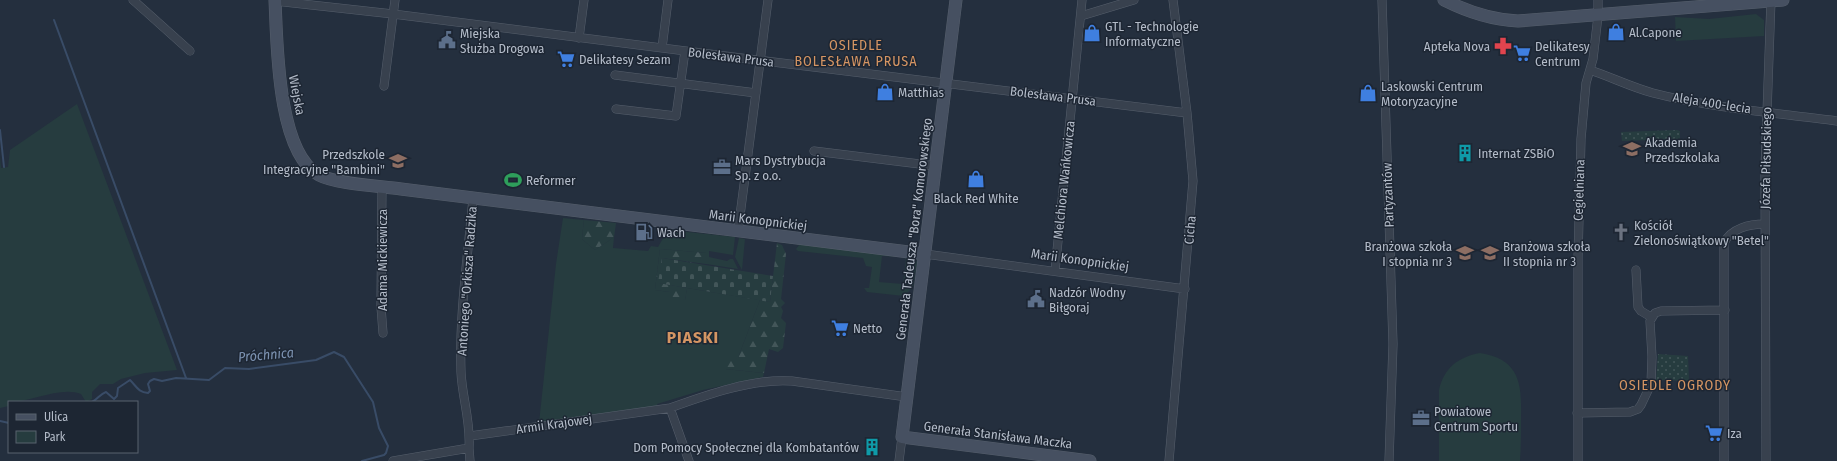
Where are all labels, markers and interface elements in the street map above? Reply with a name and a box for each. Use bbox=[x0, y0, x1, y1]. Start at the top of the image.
place label: GTL - Technologie Informatyczne bbox=[1105, 19, 1199, 49]
shop icon: Al.Capone bbox=[1606, 22, 1626, 42]
shop icon: GTL - Technologie Informatyczne bbox=[1082, 23, 1102, 43]
place label: Al.Capone bbox=[1629, 25, 1682, 40]
place label: Miejska Służba Drogowa bbox=[460, 26, 544, 56]
public building icon: Miejska Służba Drogowa bbox=[437, 30, 457, 50]
pharmacy icon: Apteka Nova bbox=[1493, 36, 1513, 56]
district label: OSIEDLE BOLESŁAWA PRUSA bbox=[794, 37, 918, 70]
place label: Apteka Nova bbox=[1424, 39, 1490, 54]
place label: Delikatesy Centrum bbox=[1535, 39, 1590, 69]
supermarket icon: Delikatesy Centrum bbox=[1512, 43, 1532, 63]
street label: Bolesława Prusa bbox=[687, 44, 775, 70]
supermarket icon: Delikatesy Sezam bbox=[556, 49, 576, 69]
place label: Delikatesy Sezam bbox=[579, 52, 671, 67]
street label: Wiejska bbox=[286, 74, 308, 116]
place label: Laskowski Centrum Motoryzacyjne bbox=[1381, 79, 1483, 109]
shop icon: Matthias bbox=[875, 82, 895, 102]
street label: Bolesława Prusa bbox=[1009, 83, 1097, 109]
shop icon: Laskowski Centrum Motoryzacyjne bbox=[1358, 83, 1378, 103]
place label: Matthias bbox=[898, 85, 945, 100]
street label: Aleja 400-lecia bbox=[1672, 89, 1752, 117]
street label: Józefa Piłsudskiego bbox=[1758, 107, 1774, 209]
street label: Generała Tadeusza "Bora" Komorowskiego bbox=[893, 117, 935, 341]
street label: Melchiora Wańkowicza bbox=[1050, 120, 1078, 240]
place label: Akademia Przedszkolaka bbox=[1645, 135, 1720, 165]
school or university icon: Akademia Przedszkolaka bbox=[1622, 139, 1642, 159]
building icon: Internat ZSBiO bbox=[1455, 143, 1475, 163]
place label: Internat ZSBiO bbox=[1478, 146, 1555, 161]
place label: Przedszkole Integracyjne "Bambini" bbox=[263, 147, 385, 177]
school or university icon: Przedszkole Integracyjne "Bambini" bbox=[388, 151, 408, 171]
place label: Mars Dystrybucja Sp. z o.o. bbox=[735, 153, 826, 183]
office icon: Mars Dystrybucja Sp. z o.o. bbox=[712, 157, 732, 177]
street label: Cegielniana bbox=[1570, 159, 1588, 221]
street label: Partyzantów bbox=[1379, 162, 1397, 228]
shop icon: Black Red White bbox=[966, 169, 986, 189]
sports icon: Reformer bbox=[503, 170, 523, 190]
place label: Reformer bbox=[526, 173, 576, 188]
place label: Black Red White bbox=[933, 191, 1019, 206]
street label: Antoniego "Orkisza" Radzika bbox=[454, 206, 480, 356]
street label: Marii Konopnickiej bbox=[708, 207, 808, 233]
street label: Adama Mickiewicza bbox=[375, 209, 390, 311]
street label: Cicha bbox=[1181, 215, 1199, 245]
place label: Kościół Zielonoświątkowy "Betel" bbox=[1634, 218, 1769, 248]
fuel station icon: Wach bbox=[634, 222, 654, 242]
church icon: Kościół Zielonoświątkowy "Betel" bbox=[1611, 222, 1631, 242]
place label: Wach bbox=[657, 225, 685, 240]
place label: Branżowa szkoła I stopnia nr 3 bbox=[1364, 239, 1452, 269]
place label: Branżowa szkoła II stopnia nr 3 bbox=[1503, 239, 1591, 269]
school or university icon: Branżowa szkoła I stopnia nr 3 bbox=[1455, 243, 1475, 263]
school or university icon: Branżowa szkoła II stopnia nr 3 bbox=[1480, 243, 1500, 263]
street label: Marii Konopnickiej bbox=[1030, 246, 1130, 274]
place label: Nadzór Wodny Biłgoraj bbox=[1049, 285, 1126, 315]
public building icon: Nadzór Wodny Biłgoraj bbox=[1026, 289, 1046, 309]
supermarket icon: Netto bbox=[830, 318, 850, 338]
place label: Netto bbox=[853, 321, 883, 336]
district label: PIASKI bbox=[667, 327, 719, 348]
water label: Próchnica bbox=[237, 344, 295, 366]
district label: OSIEDLE OGRODY bbox=[1619, 377, 1731, 394]
legend bbox=[8, 401, 138, 453]
place label: Powiatowe Centrum Sportu bbox=[1434, 404, 1518, 434]
office icon: Powiatowe Centrum Sportu bbox=[1411, 408, 1431, 428]
text: Ulica bbox=[44, 410, 68, 424]
street label: Armii Krajowej bbox=[515, 411, 593, 437]
street label: Generała Stanisława Maczka bbox=[923, 418, 1073, 452]
supermarket icon: Iza bbox=[1704, 423, 1724, 443]
place label: Iza bbox=[1727, 426, 1742, 441]
text: Park bbox=[44, 430, 66, 444]
building icon: Dom Pomocy Społecznej dla Kombatantów bbox=[862, 437, 882, 457]
place label: Dom Pomocy Społecznej dla Kombatantów bbox=[633, 440, 859, 455]

